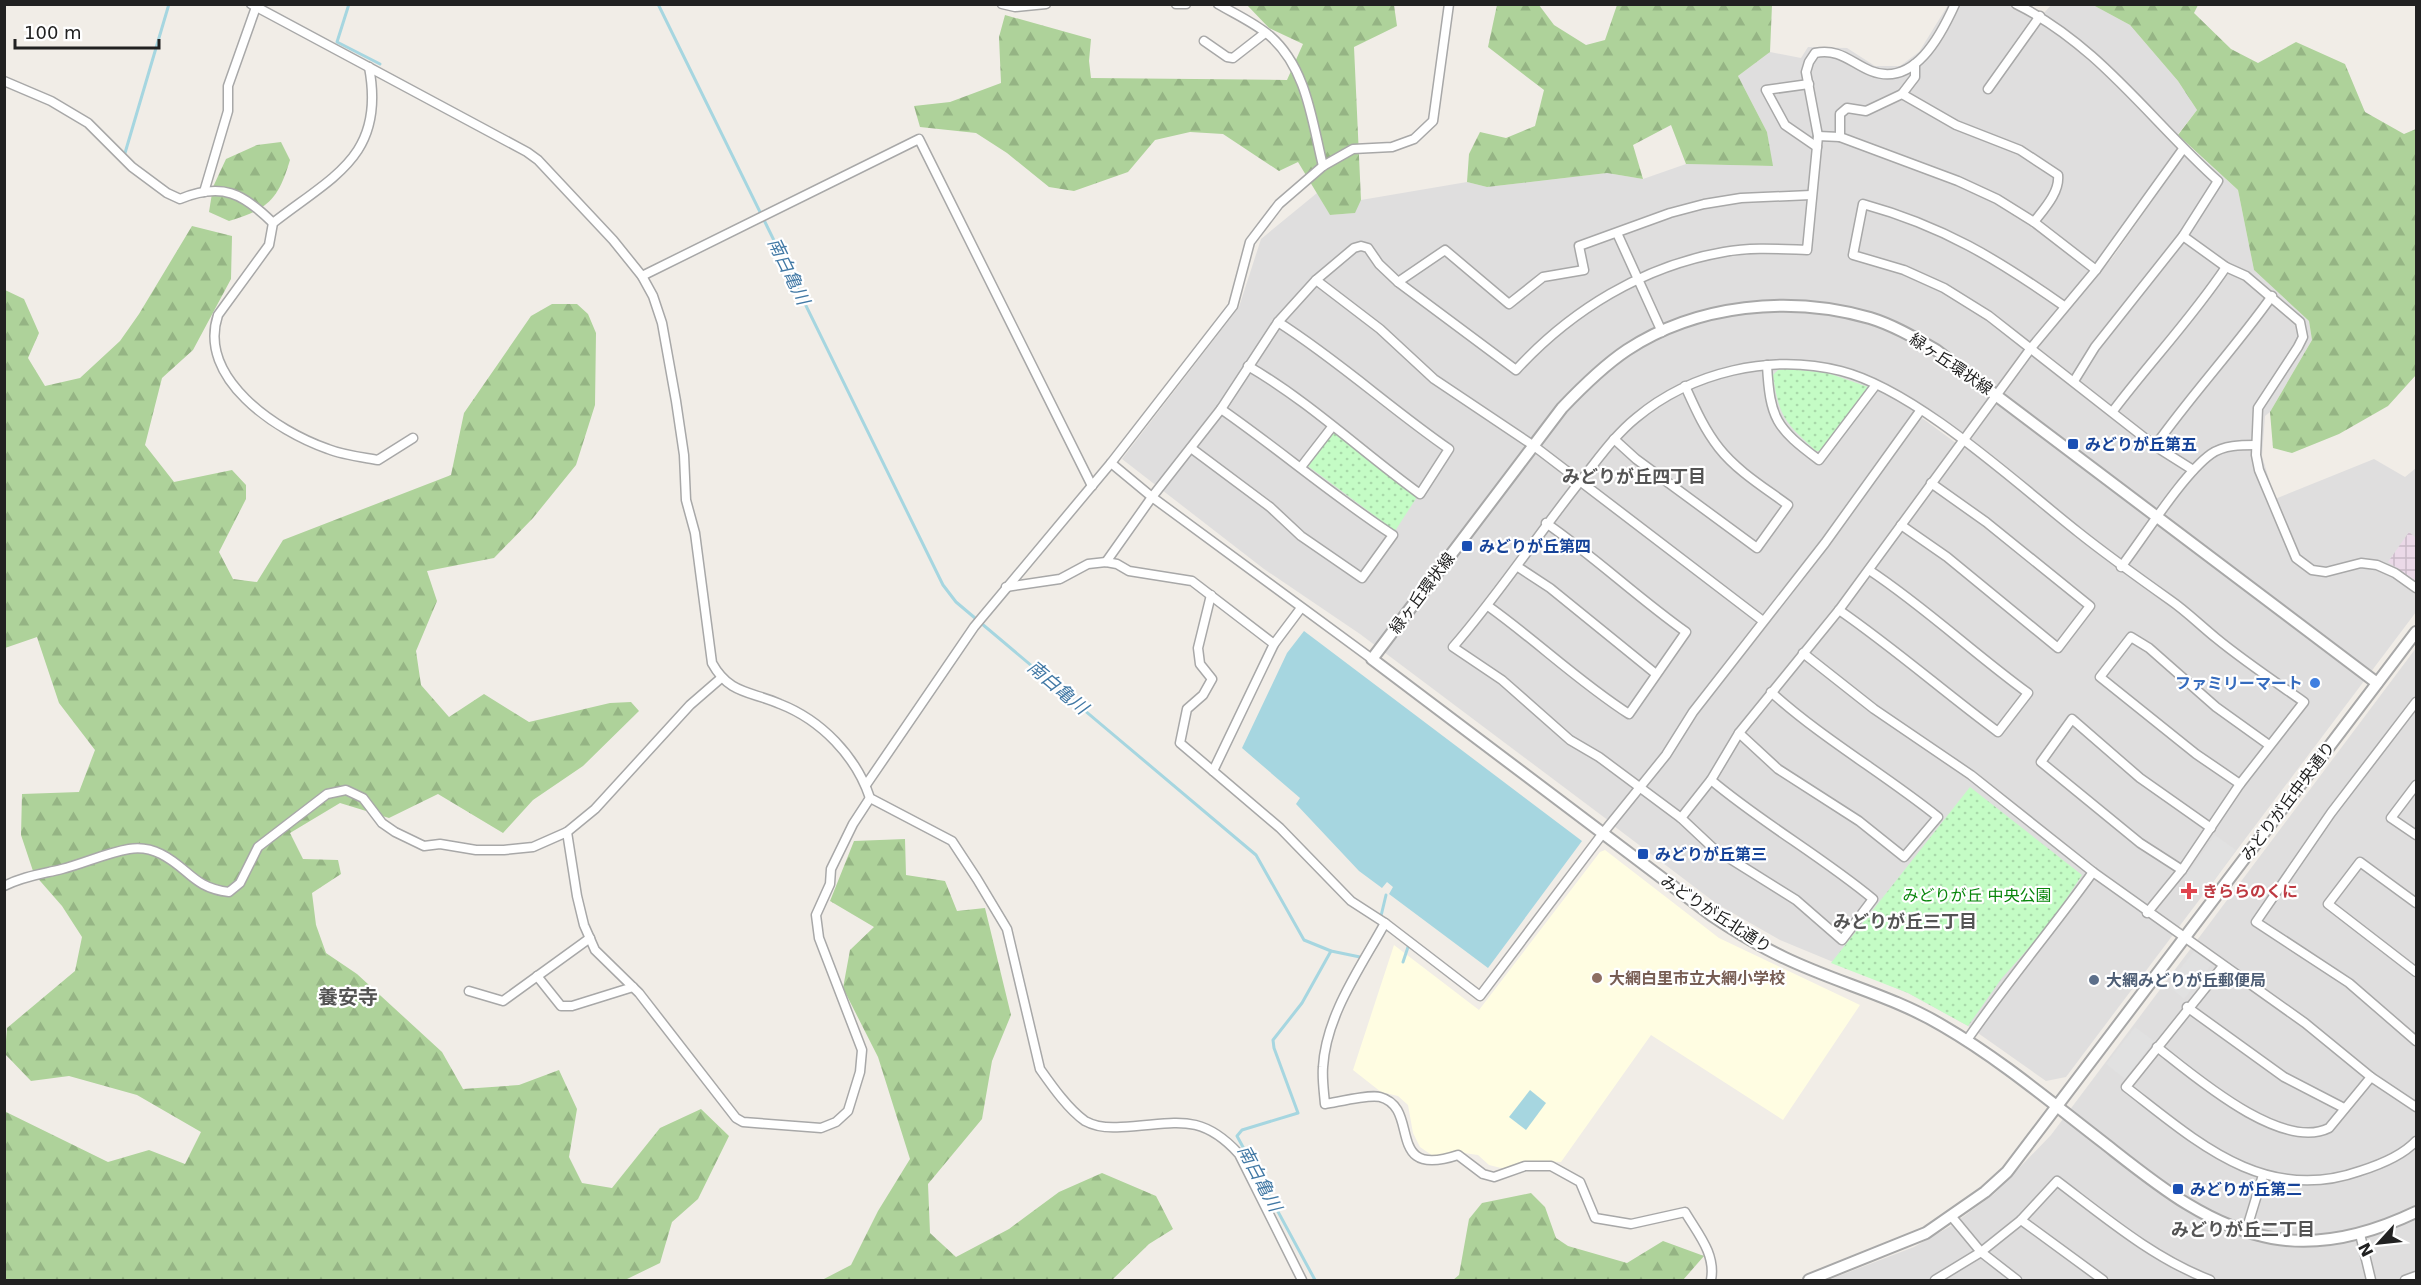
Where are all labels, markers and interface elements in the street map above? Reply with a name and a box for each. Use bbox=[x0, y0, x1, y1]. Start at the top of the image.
scale bar bbox=[15, 12, 159, 50]
text: 100 m bbox=[24, 22, 82, 43]
water label: 南白亀川 bbox=[764, 234, 815, 310]
street label: 緑ヶ丘環状線 bbox=[1906, 329, 1996, 399]
place label: みどりが丘第五 bbox=[2085, 435, 2197, 454]
marker: みどりが丘第五 bbox=[2066, 437, 2080, 451]
district label: みどりが丘四丁目 bbox=[1562, 466, 1706, 487]
place label: みどりが丘第四 bbox=[1479, 537, 1591, 556]
marker: みどりが丘第四 bbox=[1460, 539, 1474, 553]
street label: 緑ヶ丘環状線 bbox=[1386, 549, 1458, 637]
water label: 南白亀川 bbox=[1024, 656, 1094, 719]
place label: ファミリーマート bbox=[2175, 674, 2303, 693]
marker: ファミリーマート bbox=[2308, 676, 2322, 690]
street label: みどりが丘中央通り bbox=[2237, 738, 2339, 864]
place label: みどりが丘第三 bbox=[1655, 845, 1767, 864]
marker: みどりが丘第三 bbox=[1636, 847, 1650, 861]
street label: みどりが丘北通り bbox=[1657, 871, 1775, 957]
marker: きららのくに bbox=[2180, 882, 2198, 900]
place label: きららのくに bbox=[2202, 882, 2298, 901]
park label: みどりが丘 中央公園 bbox=[1902, 886, 2052, 905]
district label: みどりが丘三丁目 bbox=[1833, 911, 1977, 932]
place label: 大網白里市立大網小学校 bbox=[1609, 969, 1785, 988]
marker: 大網白里市立大網小学校 bbox=[1590, 971, 1604, 985]
place label: 大網みどりが丘郵便局 bbox=[2106, 971, 2266, 990]
marker: 大網みどりが丘郵便局 bbox=[2087, 973, 2101, 987]
district label: 養安寺 bbox=[318, 985, 378, 1009]
water label: 南白亀川 bbox=[1234, 1141, 1287, 1216]
place label: みどりが丘第二 bbox=[2190, 1180, 2302, 1199]
marker: みどりが丘第二 bbox=[2171, 1182, 2185, 1196]
north arrow bbox=[2349, 1213, 2409, 1273]
district label: みどりが丘二丁目 bbox=[2171, 1219, 2315, 1240]
text: N bbox=[2355, 1239, 2378, 1260]

